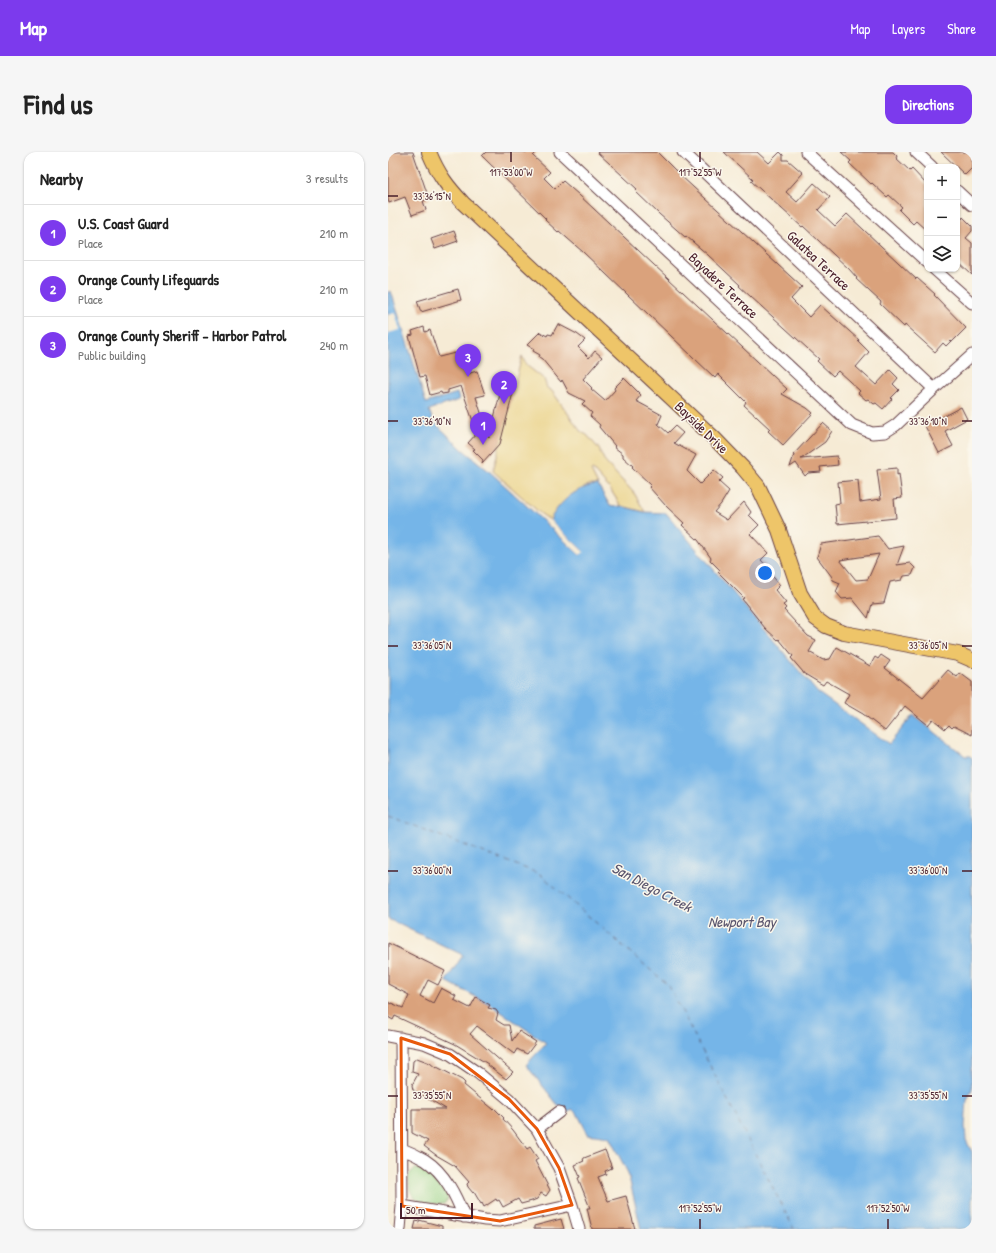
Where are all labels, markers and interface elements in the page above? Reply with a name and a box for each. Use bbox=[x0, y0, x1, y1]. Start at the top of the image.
text: Map bbox=[20, 15, 47, 41]
text: Map bbox=[850, 19, 870, 38]
text: Layers bbox=[892, 19, 925, 38]
text: Share bbox=[947, 19, 976, 38]
text: Find us bbox=[24, 85, 93, 123]
button: Directions bbox=[885, 85, 972, 124]
map controls bbox=[924, 164, 960, 272]
button: + bbox=[924, 164, 960, 200]
text: 117°53'00"W bbox=[489, 166, 533, 179]
text: 117°52'55"W bbox=[679, 166, 722, 179]
text: Nearby bbox=[40, 167, 83, 190]
text: 3 results bbox=[306, 169, 348, 187]
text: 33°36'15"N bbox=[413, 190, 451, 203]
button: − bbox=[924, 200, 960, 236]
text: U.S. Coast Guard bbox=[78, 213, 168, 234]
text: 1 bbox=[51, 224, 55, 242]
text: 210 m bbox=[320, 224, 348, 242]
street label: Galatea Terrace bbox=[783, 226, 855, 294]
text: Place bbox=[78, 234, 103, 252]
button: layers bbox=[924, 236, 960, 272]
street label: Bayadere Terrace bbox=[684, 248, 763, 323]
text: Orange County Lifeguards bbox=[78, 269, 219, 290]
text: 2 bbox=[50, 280, 56, 298]
text: 210 m bbox=[320, 280, 348, 298]
text: Place bbox=[78, 290, 103, 308]
text: Orange County Sheriff - Harbor Patrol bbox=[78, 325, 286, 346]
text: 3 bbox=[50, 336, 56, 354]
text: 240 m bbox=[319, 336, 348, 354]
pin: 3 bbox=[455, 344, 481, 377]
text: Public building bbox=[78, 346, 146, 364]
pin: 2 bbox=[491, 371, 517, 404]
street label: Bayside Drive bbox=[670, 397, 733, 458]
pin: 1 bbox=[470, 412, 496, 445]
text: 33°36'10"N bbox=[413, 415, 451, 428]
text: 33°36'10"N bbox=[909, 415, 947, 428]
your location bbox=[755, 563, 775, 583]
text: 33°36'05"N bbox=[413, 639, 451, 652]
text: 33°36'05"N bbox=[909, 639, 947, 652]
water label: San Diego Creek bbox=[608, 857, 697, 918]
text: 33°36'00"N bbox=[413, 864, 451, 877]
text: 33°36'00"N bbox=[909, 864, 947, 877]
water label: Newport Bay bbox=[708, 911, 777, 932]
text: 33°35'55"N bbox=[413, 1089, 451, 1102]
text: 33°35'55"N bbox=[909, 1089, 947, 1102]
scale bar bbox=[400, 1201, 473, 1220]
text: 117°52'55"W bbox=[679, 1202, 722, 1215]
text: 117°52'50"W bbox=[867, 1202, 910, 1215]
text: 50 m bbox=[406, 1203, 426, 1217]

